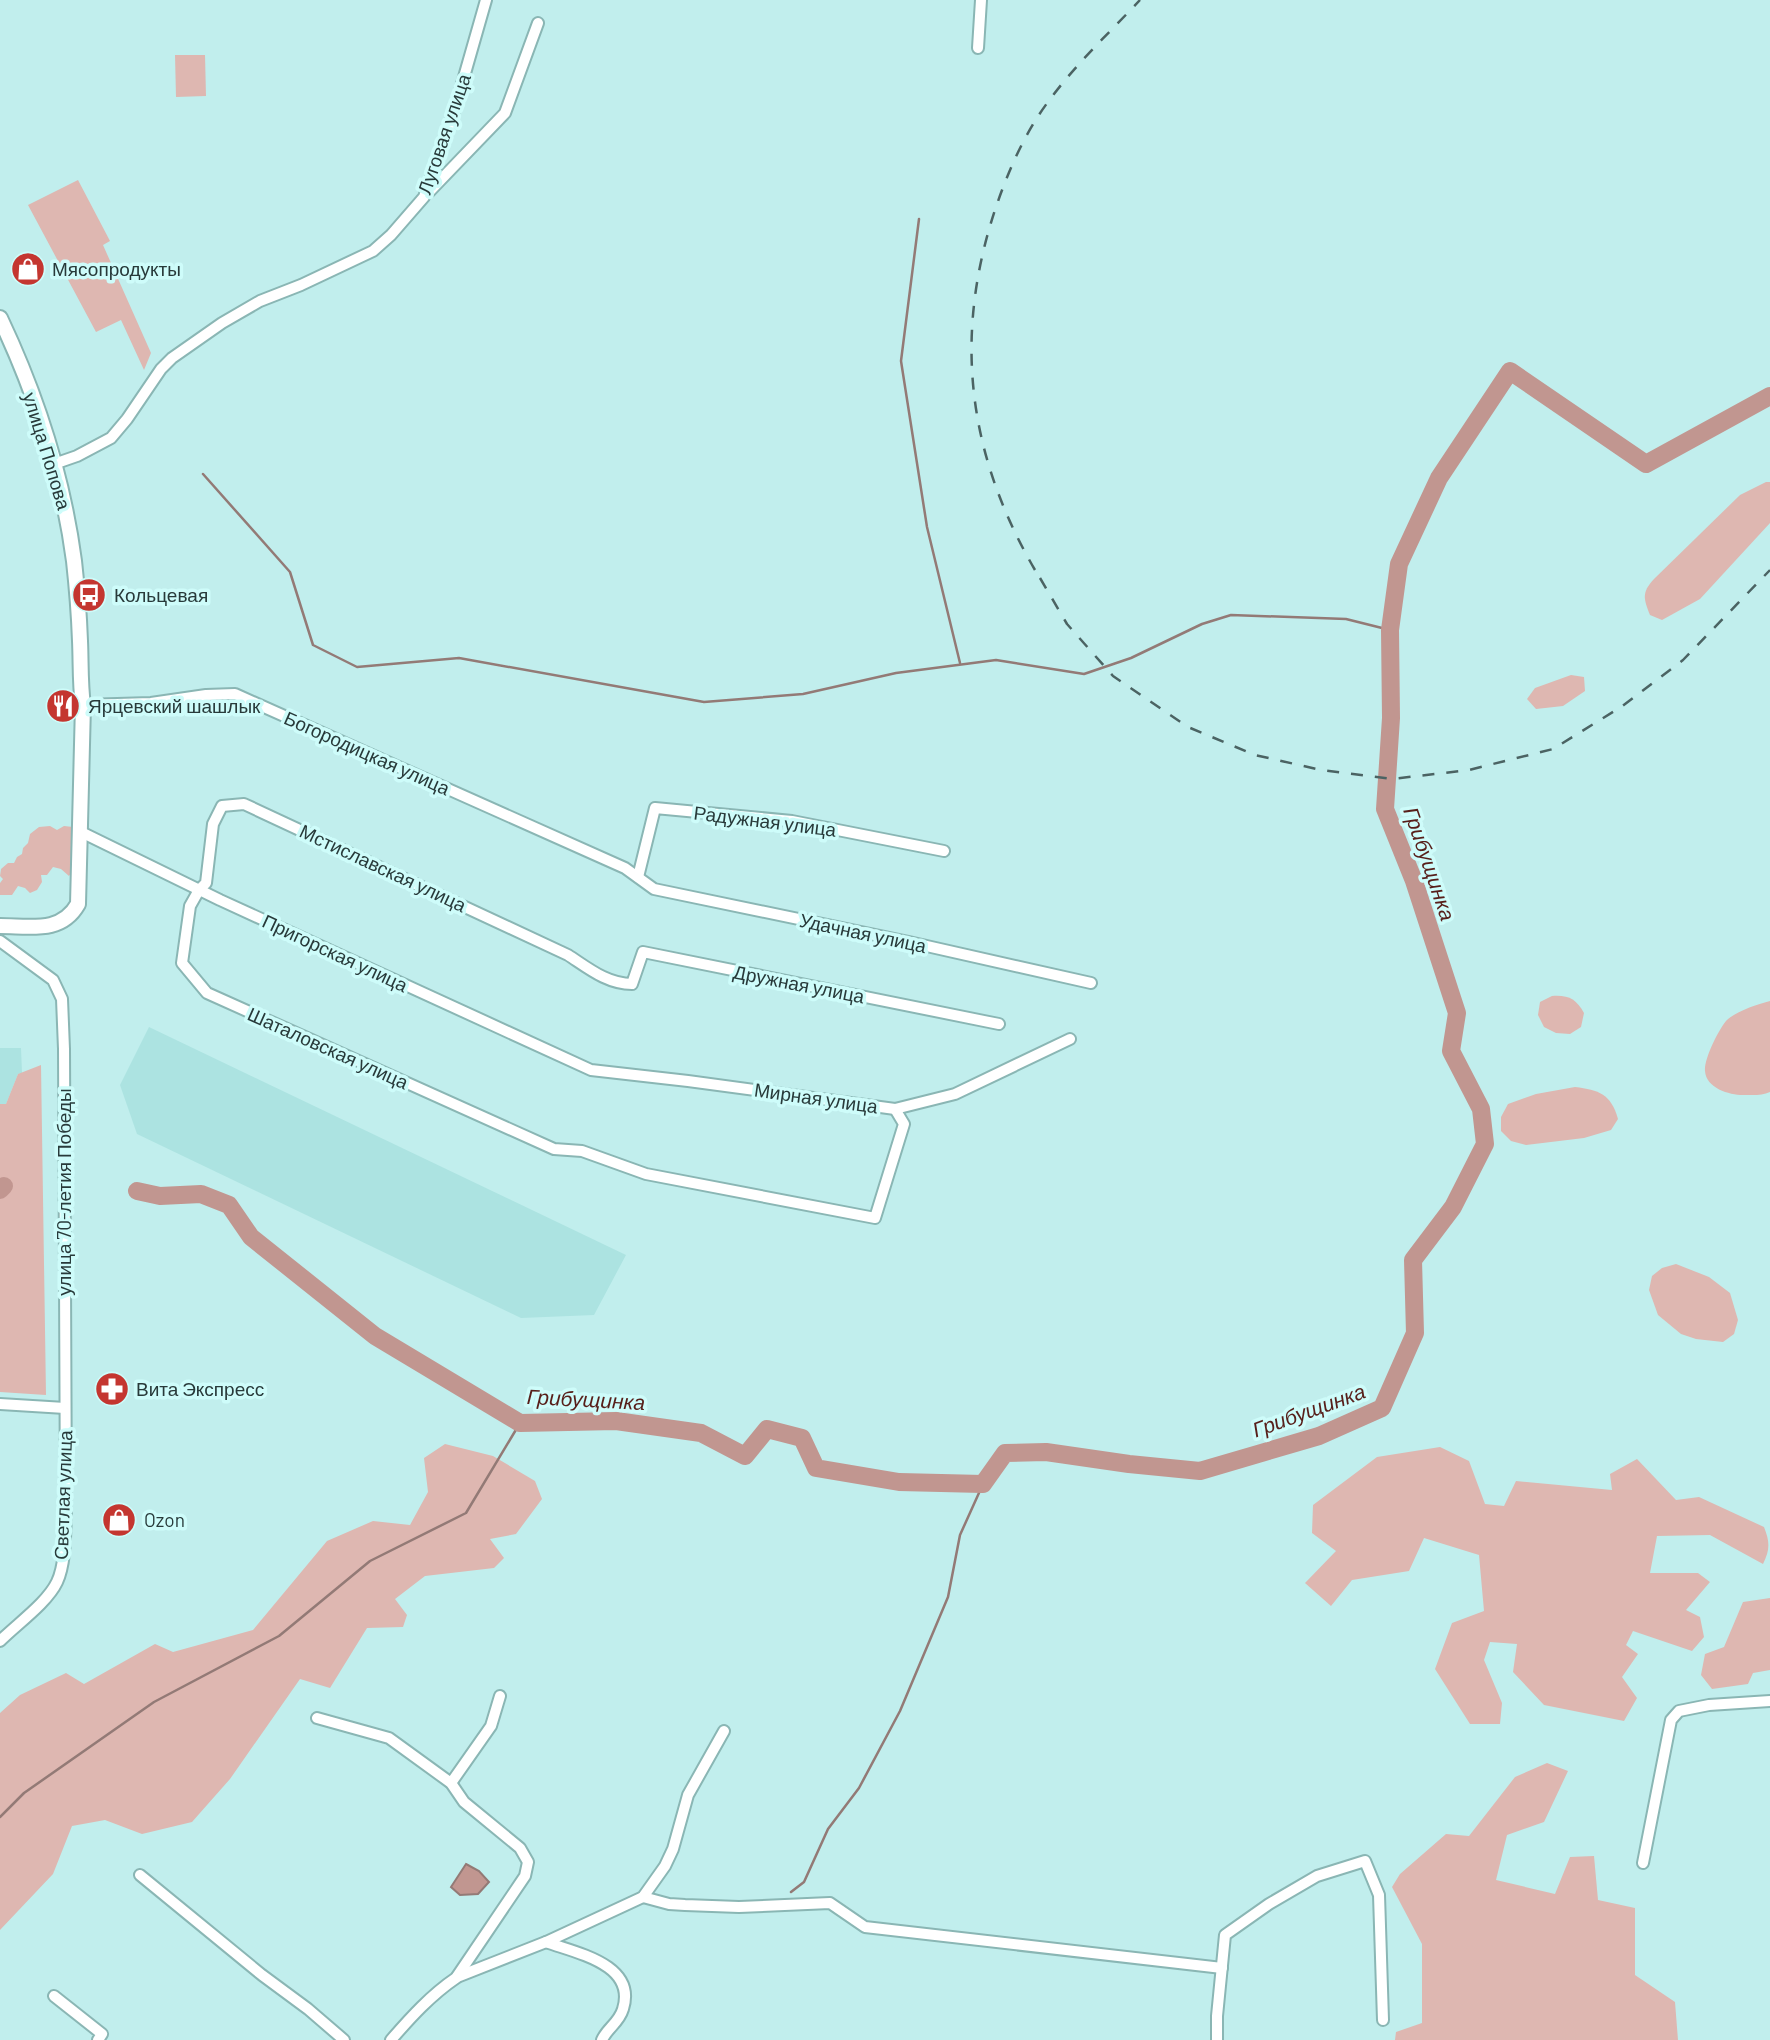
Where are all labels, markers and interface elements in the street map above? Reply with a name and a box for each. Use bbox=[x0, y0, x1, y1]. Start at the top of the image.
street label: Луговая улица bbox=[412, 70, 475, 197]
shop icon: Мясопродукты bbox=[9, 250, 47, 288]
place label: Мясопродукты bbox=[52, 257, 181, 280]
street label: улица Попова bbox=[19, 389, 76, 513]
bus stop icon: Кольцевая bbox=[70, 576, 108, 614]
place label: Кольцевая bbox=[114, 583, 208, 606]
restaurant icon: Ярцевский шашлык bbox=[44, 687, 82, 725]
place label: Ярцевский шашлык bbox=[88, 694, 261, 717]
street label: Богородицкая улица bbox=[281, 706, 454, 800]
street label: Радужная улица bbox=[692, 800, 838, 841]
water label: Грибущинка bbox=[1399, 803, 1462, 924]
street label: Мстиславская улица bbox=[296, 819, 470, 916]
street label: Удачная улица bbox=[798, 908, 929, 957]
street label: Пригорская улица bbox=[259, 909, 412, 996]
street label: Дружная улица bbox=[732, 960, 867, 1008]
street label: Шаталовская улица bbox=[244, 1002, 413, 1094]
street label: Мирная улица bbox=[753, 1077, 880, 1118]
street label: улица 70-летия Победы bbox=[52, 1088, 75, 1296]
pharmacy icon: Вита Экспресс bbox=[93, 1370, 131, 1408]
place label: Вита Экспресс bbox=[136, 1377, 264, 1400]
water label: Грибущинка bbox=[1249, 1378, 1368, 1442]
water label: Грибущинка bbox=[526, 1383, 646, 1414]
street label: Светлая улица bbox=[49, 1429, 76, 1560]
shop icon: Ozon bbox=[100, 1501, 138, 1539]
place label: Ozon bbox=[144, 1508, 185, 1531]

